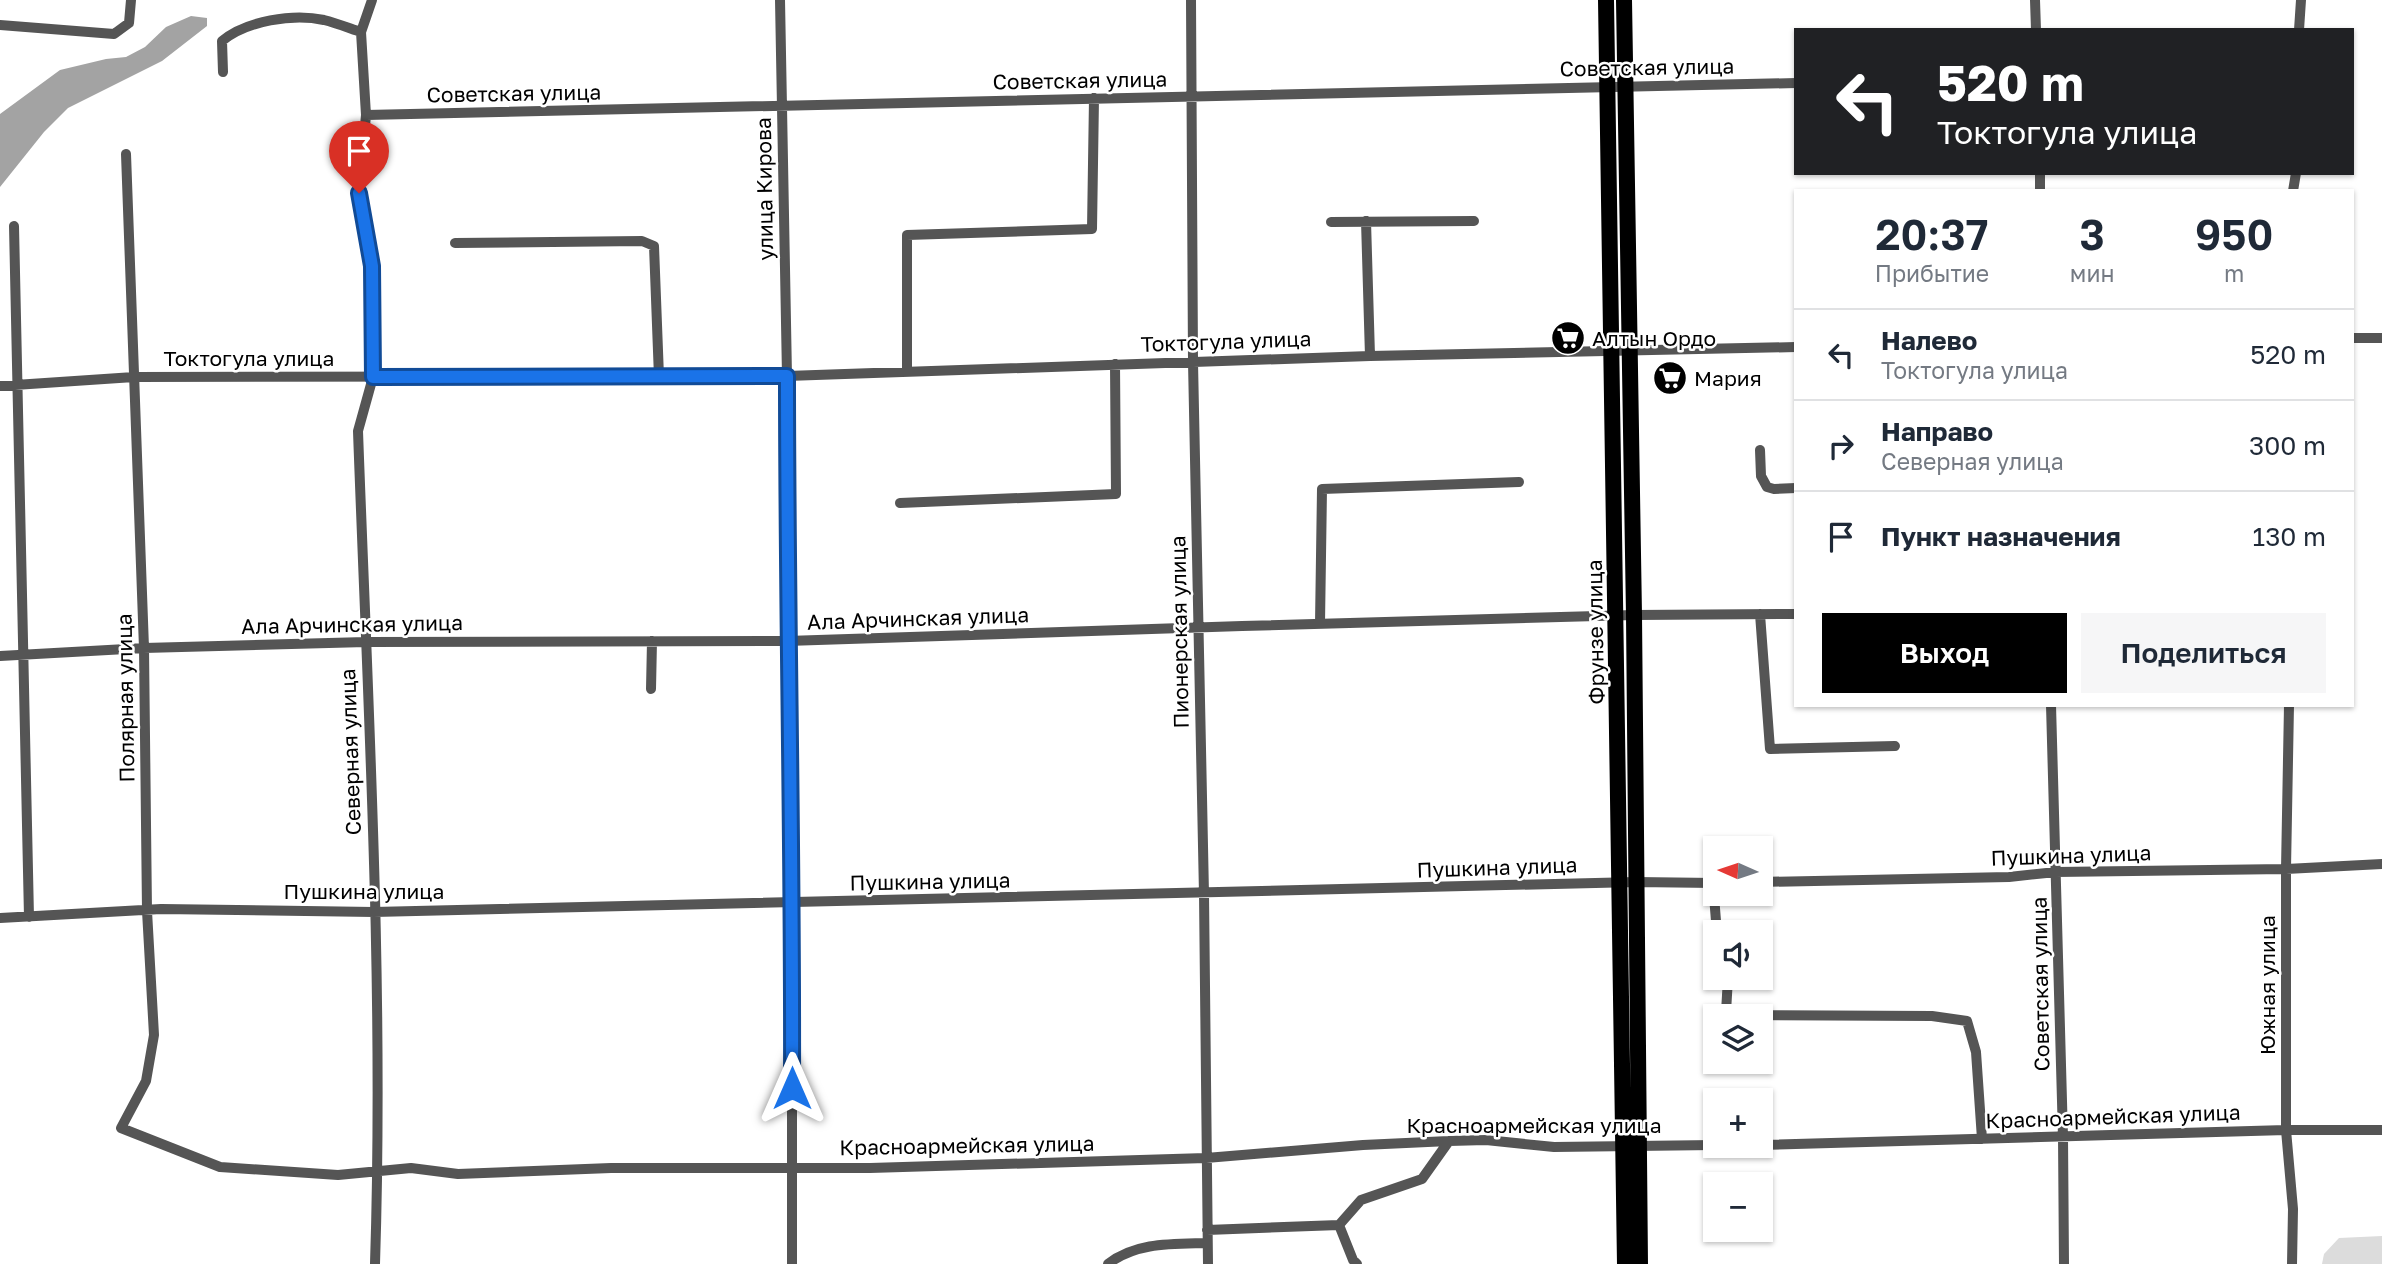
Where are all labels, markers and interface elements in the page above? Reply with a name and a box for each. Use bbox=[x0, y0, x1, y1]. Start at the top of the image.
street label: Советская улица bbox=[1559, 52, 1735, 82]
text: 520 m bbox=[1937, 53, 2084, 112]
icon: left bbox=[1822, 56, 1913, 147]
street label: Советская улица bbox=[992, 65, 1168, 95]
street label: Советская улица bbox=[426, 78, 602, 108]
text: Токтогула улица bbox=[1937, 113, 2197, 151]
street label: улица Кирова bbox=[750, 117, 778, 261]
pin bbox=[329, 121, 389, 193]
icon: arrive bbox=[340, 132, 378, 170]
text: 20:37 bbox=[1875, 209, 1988, 259]
text: 3 bbox=[2079, 209, 2105, 259]
text: 950 bbox=[2195, 209, 2273, 259]
text: Прибытие bbox=[1875, 259, 1989, 287]
text: мин bbox=[2070, 259, 2114, 287]
text: m bbox=[2224, 259, 2244, 287]
supermarket icon: Алтын Ордо bbox=[1549, 319, 1587, 357]
street label: Токтогула улица bbox=[1140, 325, 1312, 357]
place label: Алтын Ордо bbox=[1592, 325, 1716, 351]
text: Налево bbox=[1881, 325, 1977, 356]
icon: left bbox=[1822, 336, 1860, 374]
text: 520 m bbox=[2250, 339, 2326, 370]
street label: Токтогула улица bbox=[164, 345, 334, 371]
text: Токтогула улица bbox=[1881, 356, 2068, 384]
supermarket icon: Мария bbox=[1651, 359, 1689, 397]
place label: Мария bbox=[1694, 365, 1762, 391]
text: Направо bbox=[1881, 416, 1993, 447]
icon: right bbox=[1822, 427, 1860, 465]
text: 300 m bbox=[2249, 430, 2326, 461]
text: Северная улица bbox=[1881, 447, 2064, 475]
icon: arrive bbox=[1822, 518, 1860, 556]
text: Пункт назначения bbox=[1881, 521, 2121, 552]
text: 130 m bbox=[2253, 521, 2326, 552]
street label: Пионерская улица bbox=[1164, 535, 1194, 729]
street label: Фрунзе улица bbox=[1581, 559, 1609, 705]
street label: Ала Арчинская улица bbox=[807, 601, 1029, 635]
street label: Ала Арчинская улица bbox=[241, 609, 463, 639]
street label: Полярная улица bbox=[111, 613, 139, 783]
button: Выход bbox=[1822, 613, 2067, 693]
button: Поделиться bbox=[2081, 613, 2326, 693]
street label: Северная улица bbox=[334, 668, 366, 836]
north arrow bbox=[1703, 836, 1773, 906]
map controls bbox=[1703, 836, 1773, 1242]
street label: Пушкина улица bbox=[1990, 839, 2152, 871]
street label: Пушкина улица bbox=[1416, 851, 1578, 883]
street label: Пушкина улица bbox=[849, 867, 1011, 895]
street label: Пушкина улица bbox=[284, 878, 444, 904]
street label: Советская улица bbox=[2025, 896, 2055, 1072]
street label: Южная улица bbox=[2254, 915, 2280, 1055]
button: sound bbox=[1703, 920, 1773, 990]
button: layers bbox=[1703, 1004, 1773, 1074]
position arrow bbox=[755, 1051, 829, 1125]
button: + bbox=[1703, 1088, 1773, 1158]
street label: Красноармейская улица bbox=[1985, 1099, 2241, 1133]
street label: Красноармейская улица bbox=[1406, 1112, 1662, 1138]
street label: Красноармейская улица bbox=[839, 1130, 1095, 1160]
button: − bbox=[1703, 1172, 1773, 1242]

